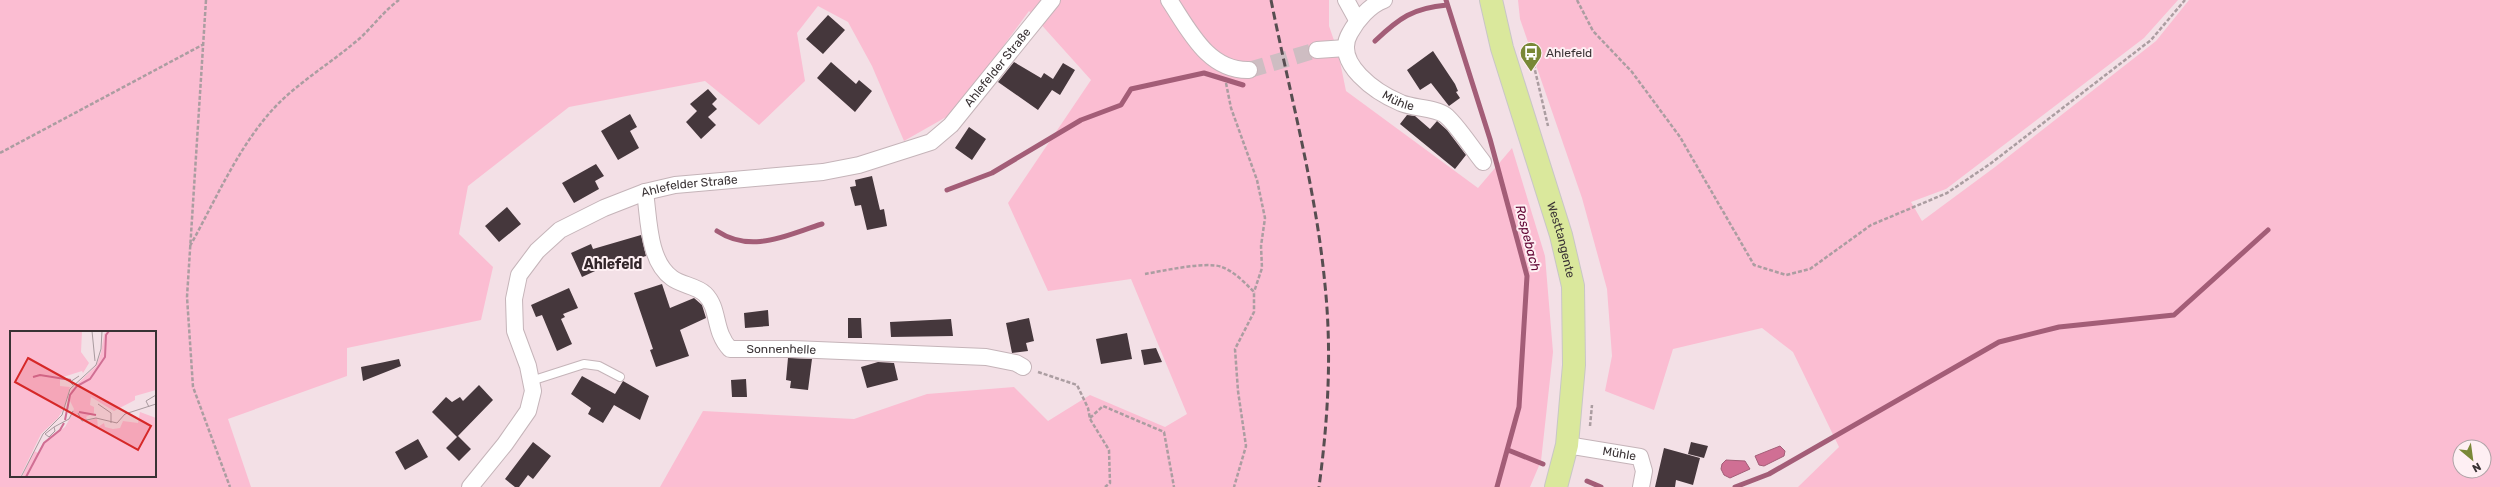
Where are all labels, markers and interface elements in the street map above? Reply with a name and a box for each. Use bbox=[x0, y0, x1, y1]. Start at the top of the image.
street label: Ahlefelder Straße bbox=[962, 25, 1034, 110]
bus stop icon: Ahlefeld bbox=[1518, 40, 1544, 73]
place label: Ahlefeld bbox=[1546, 46, 1592, 60]
street label: Mühle bbox=[1380, 88, 1416, 113]
street label: Ahlefelder Straße bbox=[640, 173, 738, 200]
street label: Westtangente bbox=[1544, 200, 1578, 279]
water label: Rospebach bbox=[1513, 203, 1544, 273]
district label: Ahlefeld bbox=[584, 256, 642, 273]
inset map bbox=[10, 331, 156, 477]
street label: Sonnenhelle bbox=[746, 342, 817, 357]
north arrow bbox=[2452, 439, 2492, 479]
street label: Mühle bbox=[1602, 444, 1637, 463]
text: N bbox=[2470, 460, 2483, 475]

